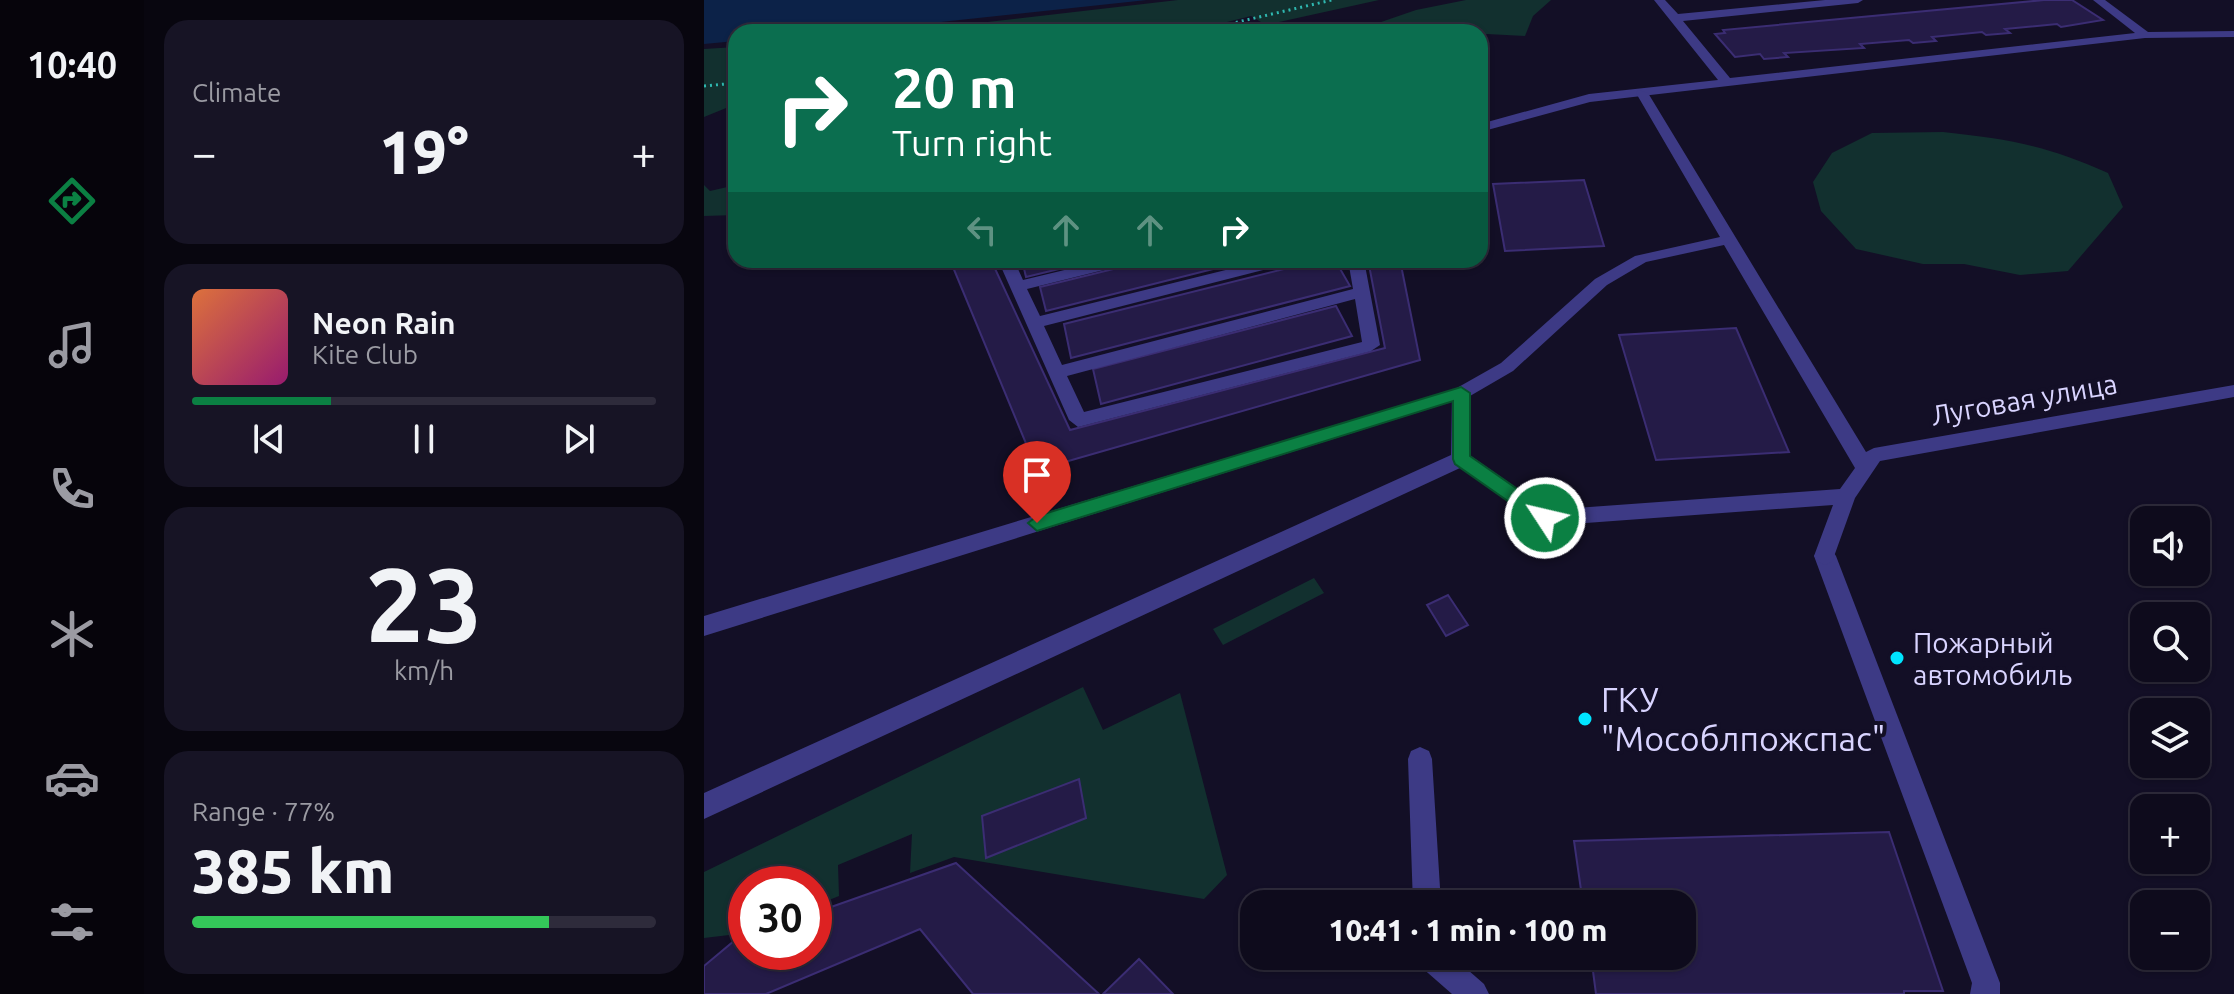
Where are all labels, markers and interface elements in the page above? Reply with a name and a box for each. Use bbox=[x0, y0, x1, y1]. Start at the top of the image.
text: 10:40 bbox=[27, 44, 117, 85]
icon: right bbox=[760, 56, 864, 160]
text: 20 m bbox=[892, 56, 1017, 119]
text: Climate bbox=[192, 78, 281, 107]
text: 19° bbox=[379, 118, 469, 185]
text: Turn right bbox=[892, 122, 1052, 163]
text: − bbox=[192, 128, 217, 177]
text: + bbox=[631, 128, 656, 177]
icon: directions bbox=[44, 173, 100, 229]
icon: left bbox=[960, 208, 1004, 252]
icon: ahead bbox=[1044, 208, 1088, 252]
icon: ahead bbox=[1128, 208, 1172, 252]
icon: right bbox=[1212, 208, 1256, 252]
text: Neon Rain bbox=[312, 306, 456, 340]
icon: music bbox=[44, 317, 100, 373]
text: Kite Club bbox=[312, 340, 418, 369]
street label: Луговая улица bbox=[1928, 367, 2120, 431]
icon: previous bbox=[247, 417, 291, 461]
icon: pause bbox=[402, 417, 446, 461]
icon: next bbox=[557, 417, 601, 461]
pin bbox=[1003, 441, 1071, 523]
icon: arrive bbox=[1015, 453, 1059, 497]
icon: phone bbox=[44, 461, 100, 517]
position arrow bbox=[1503, 476, 1587, 560]
map controls bbox=[2130, 506, 2210, 970]
button: sound bbox=[2130, 506, 2210, 586]
text: 23 bbox=[365, 545, 483, 662]
button: search bbox=[2130, 602, 2210, 682]
icon: climate bbox=[44, 606, 100, 662]
place label: Пожарный автомобиль bbox=[1913, 627, 2072, 690]
marker: Пожарный автомобиль bbox=[1888, 649, 1906, 667]
text: km/h bbox=[394, 656, 454, 685]
place label: ГКУ "Мособлпожспас" bbox=[1601, 680, 1885, 757]
button: layers bbox=[2130, 698, 2210, 778]
marker: ГКУ "Мособлпожспас" bbox=[1576, 710, 1594, 728]
icon: car bbox=[44, 750, 100, 806]
button: + bbox=[2130, 794, 2210, 874]
text: Range · 77% bbox=[192, 797, 335, 826]
text: 385 km bbox=[192, 837, 394, 904]
speed limit sign: 30 bbox=[728, 866, 832, 970]
button: − bbox=[2130, 890, 2210, 970]
icon: filters bbox=[44, 894, 100, 950]
text: 10:41 · 1 min · 100 m bbox=[1329, 913, 1607, 947]

